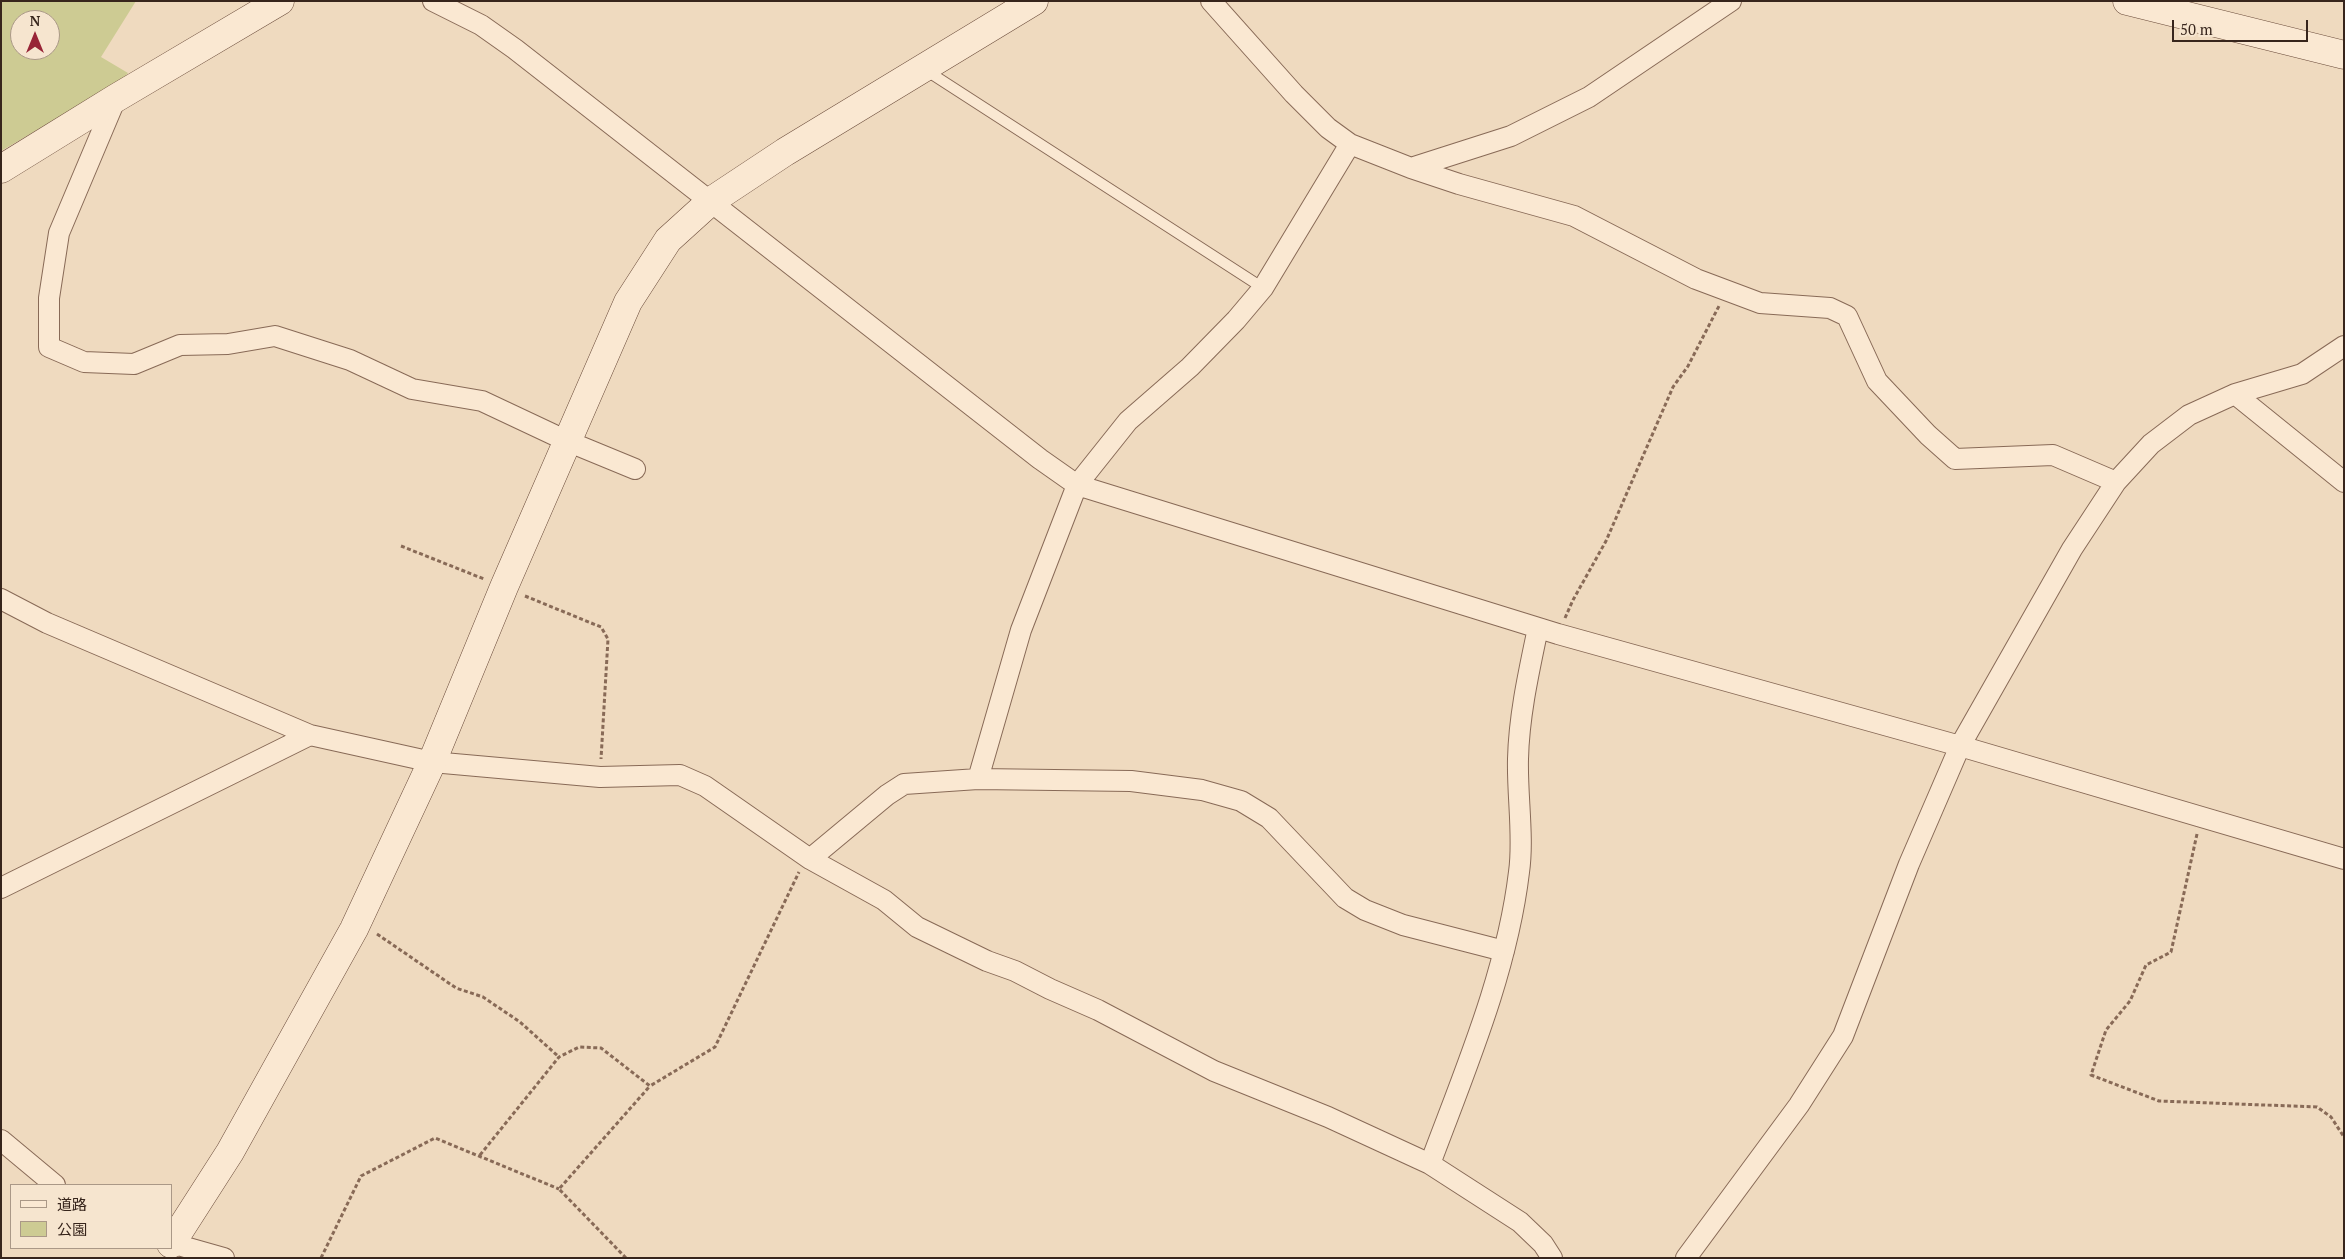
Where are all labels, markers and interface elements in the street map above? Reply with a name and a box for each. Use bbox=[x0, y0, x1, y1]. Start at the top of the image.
north arrow bbox=[10, 10, 60, 60]
scale bar bbox=[2175, 10, 2311, 42]
text: N bbox=[30, 11, 40, 30]
text: 50 m bbox=[2180, 19, 2213, 39]
legend bbox=[10, 1184, 172, 1249]
text: 道路 bbox=[57, 1194, 87, 1214]
text: 公園 bbox=[57, 1219, 87, 1239]

